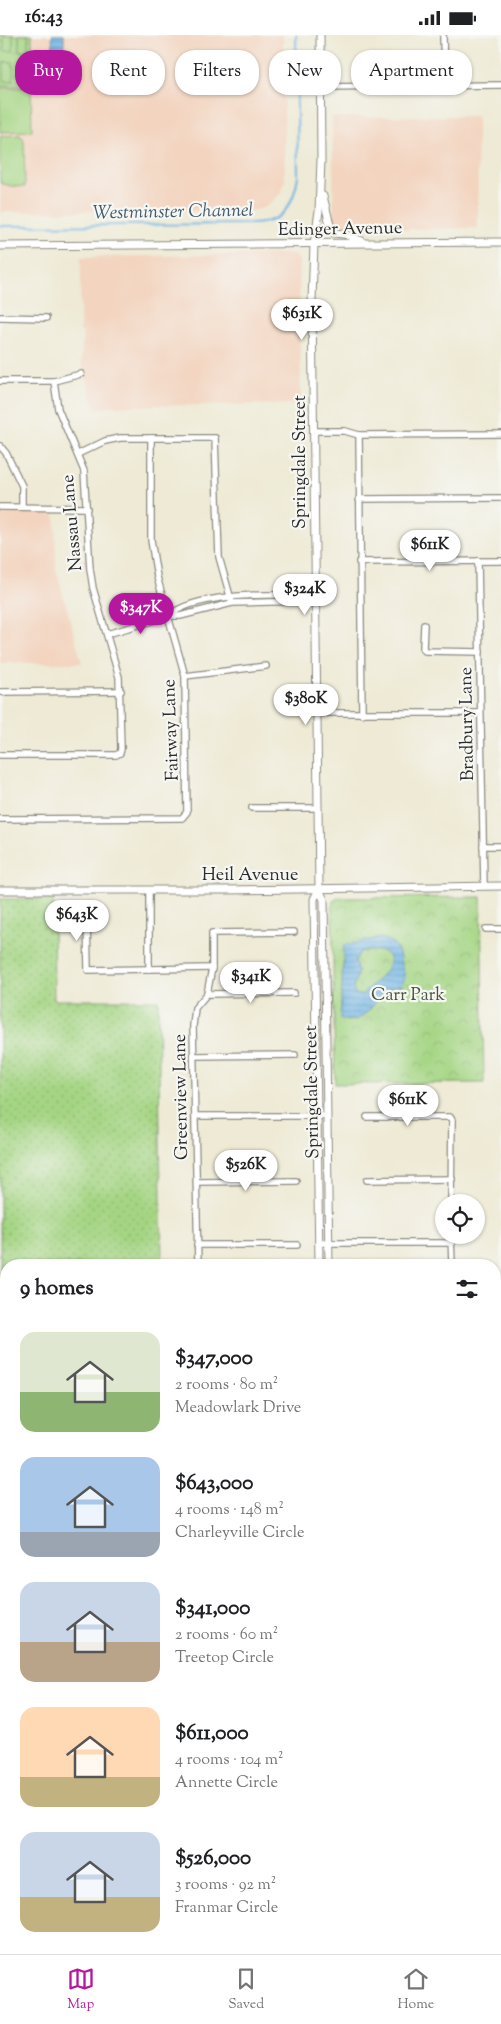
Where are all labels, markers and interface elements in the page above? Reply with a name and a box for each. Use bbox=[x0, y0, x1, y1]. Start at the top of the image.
text: 16:43 bbox=[25, 4, 63, 31]
chip: Buy bbox=[15, 50, 82, 95]
chip: Rent bbox=[92, 50, 165, 95]
chip: Filters bbox=[175, 50, 259, 95]
chip: New bbox=[269, 50, 341, 95]
chip: Apartment bbox=[351, 50, 472, 95]
water label: Westminster Channel bbox=[92, 198, 254, 227]
street label: Edinger Avenue bbox=[278, 216, 402, 244]
pin: $631K bbox=[267, 299, 337, 341]
text: $631K bbox=[282, 303, 322, 326]
street label: Springdale Street bbox=[288, 395, 314, 529]
street label: Nassau Lane bbox=[56, 473, 90, 572]
pin: $611K bbox=[395, 529, 465, 572]
text: $611K bbox=[411, 534, 449, 557]
pin: $324K bbox=[270, 573, 340, 616]
text: $324K bbox=[284, 578, 326, 601]
pin: $347K bbox=[106, 593, 176, 635]
text: $347K bbox=[120, 597, 162, 620]
street label: Bradbury Lane bbox=[454, 667, 482, 781]
street label: Fairway Lane bbox=[157, 678, 187, 781]
pin: $380K bbox=[271, 683, 341, 726]
text: $380K bbox=[284, 688, 328, 711]
street label: Heil Avenue bbox=[202, 863, 298, 889]
pin: $643K bbox=[42, 899, 112, 942]
text: $643K bbox=[56, 904, 98, 927]
pin: $341K bbox=[216, 961, 286, 1004]
text: $341K bbox=[231, 966, 271, 989]
park label: Carr Park bbox=[371, 983, 445, 1009]
street label: Springdale Street bbox=[299, 1025, 327, 1159]
street label: Greenview Lane bbox=[168, 1034, 196, 1160]
pin: $611K bbox=[373, 1085, 443, 1127]
text: $611K bbox=[389, 1089, 427, 1112]
pin: $526K bbox=[211, 1149, 281, 1192]
text: $526K bbox=[225, 1154, 267, 1177]
map controls bbox=[435, 1194, 485, 1244]
button: locate bbox=[435, 1194, 485, 1244]
text: 9 homes bbox=[20, 1274, 93, 1304]
icon: filters bbox=[453, 1275, 481, 1303]
text: $347,000 bbox=[175, 1344, 253, 1374]
icon: home bbox=[60, 1352, 120, 1412]
text: 2 rooms · 80 m² bbox=[175, 1374, 278, 1397]
text: Meadowlark Drive bbox=[175, 1397, 301, 1420]
text: $643,000 bbox=[175, 1469, 253, 1499]
icon: home bbox=[60, 1477, 120, 1537]
text: 4 rooms · 148 m² bbox=[175, 1499, 284, 1522]
text: Charleyville Circle bbox=[175, 1522, 304, 1545]
text: $341,000 bbox=[175, 1594, 250, 1624]
icon: home bbox=[60, 1602, 120, 1662]
text: 2 rooms · 60 m² bbox=[175, 1624, 278, 1647]
text: Treetop Circle bbox=[175, 1647, 274, 1670]
text: $611,000 bbox=[175, 1719, 249, 1749]
icon: home bbox=[60, 1727, 120, 1787]
text: 4 rooms · 104 m² bbox=[175, 1749, 283, 1772]
text: Annette Circle bbox=[175, 1772, 278, 1795]
text: $526,000 bbox=[175, 1844, 251, 1874]
icon: home bbox=[60, 1852, 120, 1912]
text: 3 rooms · 92 m² bbox=[175, 1874, 276, 1897]
text: Franmar Circle bbox=[175, 1897, 278, 1920]
tab: Map bbox=[67, 1965, 95, 2015]
tab: Saved bbox=[228, 1965, 264, 2015]
tab: Home bbox=[398, 1965, 434, 2015]

